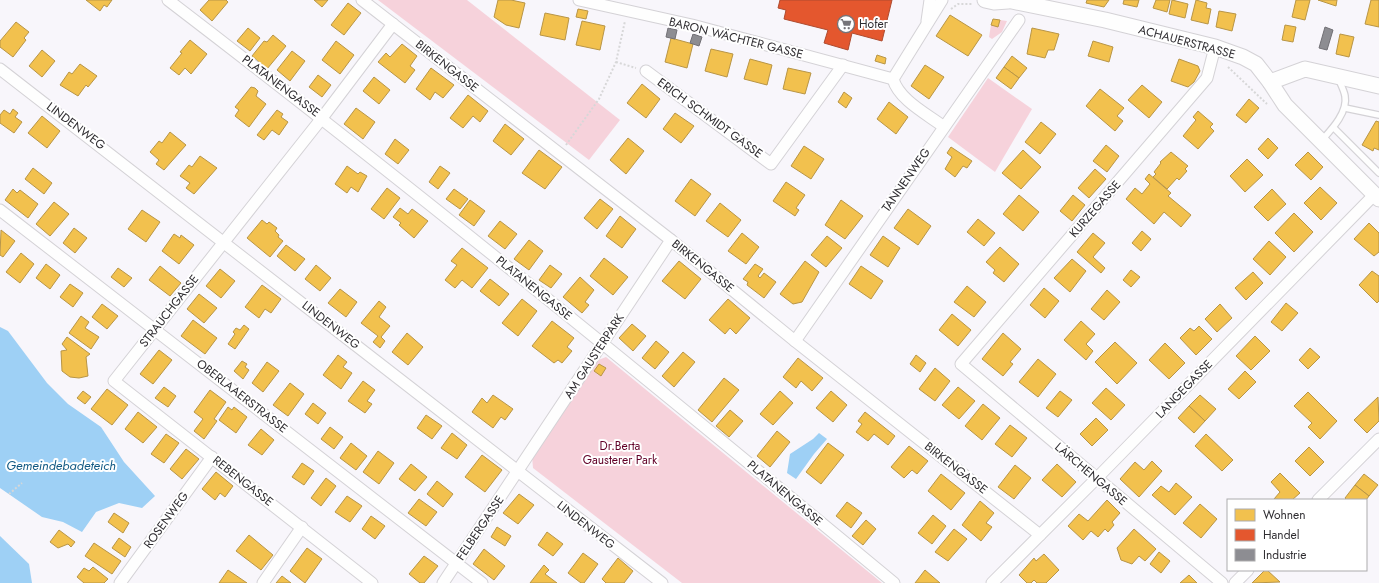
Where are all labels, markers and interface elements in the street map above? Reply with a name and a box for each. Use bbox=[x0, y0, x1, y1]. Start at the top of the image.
street label: BARON WÄCHTER GASSE bbox=[667, 13, 805, 63]
supermarket icon: Hofer bbox=[836, 14, 856, 34]
place label: Hofer bbox=[859, 15, 889, 33]
street label: ACHAUERSTRASSE bbox=[1137, 20, 1237, 64]
street label: BIRKENGASSE bbox=[412, 36, 482, 96]
street label: PLATANENGASSE bbox=[238, 51, 324, 121]
street label: ERICH SCHMIDT GASSE bbox=[654, 74, 766, 162]
street label: LINDENWEG bbox=[43, 98, 109, 154]
street label: TANNENWEG bbox=[877, 144, 935, 216]
street label: KURZEGASSE bbox=[1065, 176, 1125, 242]
street label: BIRKENGASSE bbox=[668, 235, 738, 297]
street label: PLATANENGASSE bbox=[492, 252, 576, 324]
street label: STRAUCHGASSE bbox=[135, 271, 203, 351]
street label: LINDENWEG bbox=[298, 297, 364, 353]
street label: AM GAUSTERPARK bbox=[560, 310, 628, 402]
street label: OBERLAAERSTRASSE bbox=[193, 355, 291, 437]
street label: LANGEGASSE bbox=[1151, 356, 1217, 422]
park label: Dr.Berta Gausterer Park bbox=[583, 437, 658, 469]
street label: BIRKENGASSE bbox=[921, 438, 991, 498]
street label: LÄRCHENGASSE bbox=[1051, 438, 1131, 510]
street label: REBENGASSE bbox=[209, 452, 277, 510]
water label: Gemeindebadeteich bbox=[6, 456, 116, 475]
street label: PLATANENGASSE bbox=[743, 456, 827, 530]
street label: ROSENWEG bbox=[139, 488, 193, 552]
street label: FELBERGASSE bbox=[452, 492, 508, 564]
street label: LINDENWEG bbox=[553, 497, 619, 553]
legend bbox=[1227, 499, 1367, 571]
text: Wohnen bbox=[1263, 506, 1306, 524]
text: Handel bbox=[1263, 526, 1299, 544]
text: Industrie bbox=[1263, 546, 1307, 564]

